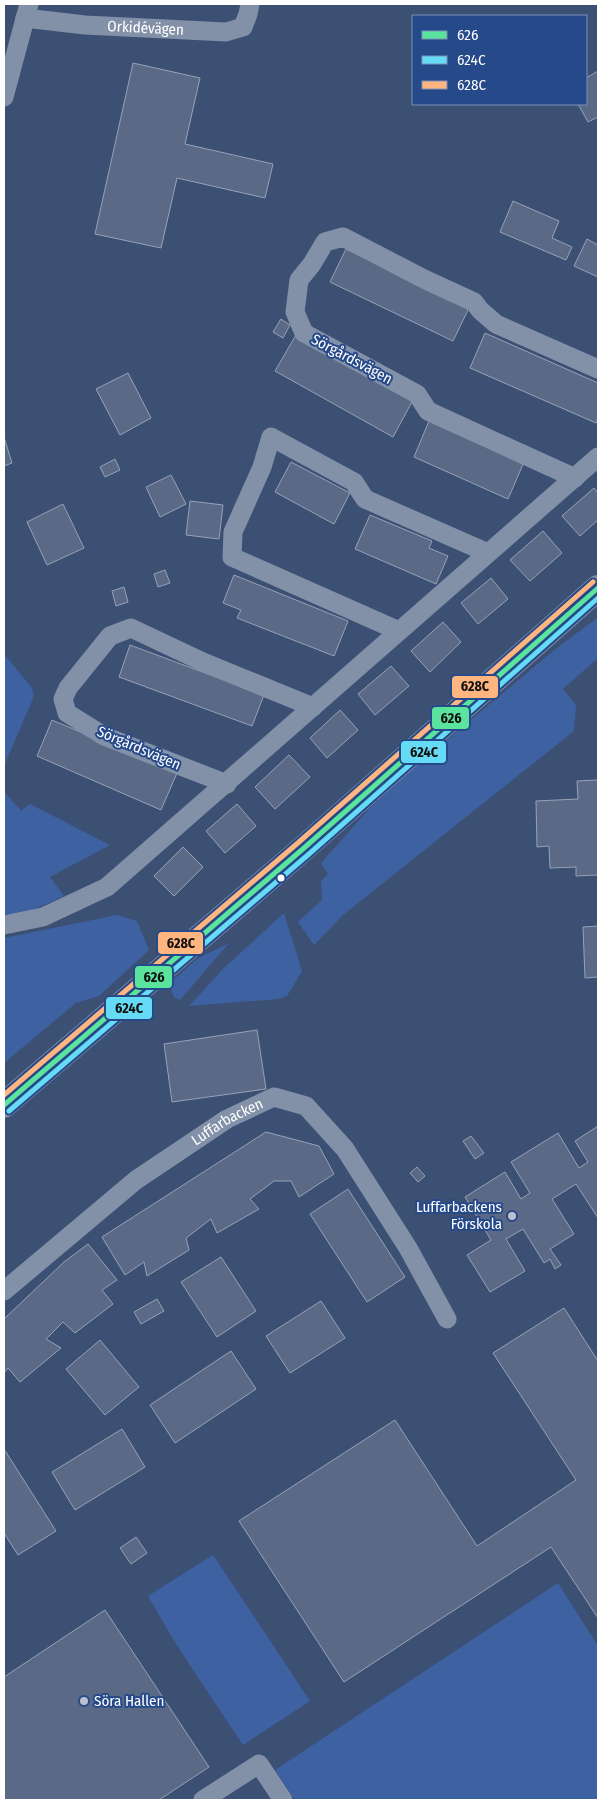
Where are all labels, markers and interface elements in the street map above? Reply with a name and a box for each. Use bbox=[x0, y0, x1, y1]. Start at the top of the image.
legend bbox=[412, 15, 587, 105]
street label: Orkidévägen bbox=[107, 17, 184, 39]
text: 626 bbox=[457, 26, 478, 44]
text: 624C bbox=[457, 51, 486, 69]
text: 628C bbox=[457, 76, 486, 94]
street label: Sörgårdsvägen bbox=[308, 330, 396, 388]
line badge: 628C bbox=[451, 675, 499, 699]
text: 628C bbox=[461, 678, 490, 695]
line badge: 626 bbox=[431, 706, 470, 730]
text: 626 bbox=[441, 710, 462, 727]
street label: Sörgårdsvägen bbox=[94, 722, 184, 774]
line badge: 624C bbox=[400, 740, 447, 764]
text: 624C bbox=[410, 744, 439, 761]
unlabelled marker bbox=[276, 873, 286, 883]
line badge: 628C bbox=[157, 931, 204, 955]
text: 628C bbox=[167, 935, 196, 952]
line badge: 626 bbox=[134, 965, 173, 989]
text: 626 bbox=[144, 969, 165, 986]
line badge: 624C bbox=[105, 996, 153, 1020]
text: 624C bbox=[115, 1000, 144, 1017]
street label: Luffarbacken bbox=[188, 1094, 266, 1149]
place label: Luffarbackens Förskola bbox=[416, 1198, 502, 1233]
marker: Luffarbackens Förskola bbox=[506, 1210, 518, 1222]
place label: Söra Hallen bbox=[94, 1692, 164, 1710]
marker: Söra Hallen bbox=[78, 1695, 90, 1707]

